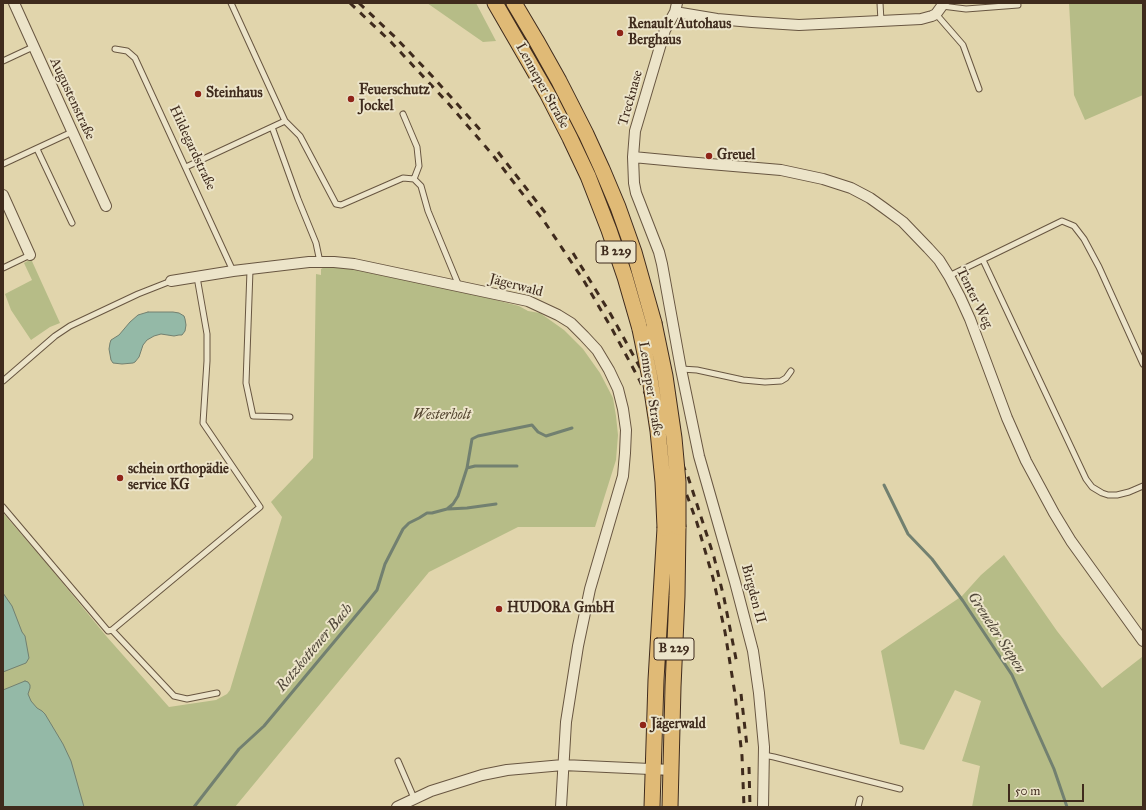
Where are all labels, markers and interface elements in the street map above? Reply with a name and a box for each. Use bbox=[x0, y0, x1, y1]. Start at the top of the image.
place label: Renault Autohaus Berghaus bbox=[628, 17, 731, 50]
marker: Renault Autohaus Berghaus bbox=[615, 28, 625, 38]
street label: Lenneper Straße bbox=[512, 40, 572, 132]
street label: Augustenstraße bbox=[46, 55, 98, 143]
street label: Trecknase bbox=[615, 68, 647, 128]
place label: Feuerschutz Jockel bbox=[359, 83, 430, 116]
place label: Steinhaus bbox=[206, 86, 263, 102]
marker: Steinhaus bbox=[193, 89, 203, 99]
marker: Feuerschutz Jockel bbox=[346, 94, 356, 104]
street label: Hildegardstraße bbox=[165, 103, 219, 193]
place label: Greuel bbox=[717, 148, 755, 164]
marker: Greuel bbox=[704, 151, 714, 161]
road number: B 229 bbox=[596, 241, 636, 263]
street label: Tenter Weg bbox=[952, 265, 996, 331]
street label: Jägerwald bbox=[487, 271, 545, 301]
street label: Lenneper Straße bbox=[634, 341, 666, 437]
park label: Westerholt bbox=[413, 408, 471, 424]
place label: schein orthopädie service KG bbox=[128, 462, 229, 494]
marker: schein orthopädie service KG bbox=[115, 473, 125, 483]
street label: Birgden II bbox=[737, 563, 769, 625]
water label: Greueler Siepen bbox=[963, 589, 1029, 677]
water label: Rotzkottener Bach bbox=[273, 600, 357, 696]
place label: HUDORA GmbH bbox=[507, 601, 615, 617]
marker: HUDORA GmbH bbox=[494, 604, 504, 614]
road number: B 229 bbox=[654, 638, 694, 660]
place label: Jägerwald bbox=[651, 717, 706, 733]
marker: Jägerwald bbox=[638, 720, 648, 730]
scale bar bbox=[1010, 776, 1086, 802]
text: 50 m bbox=[1015, 784, 1040, 798]

